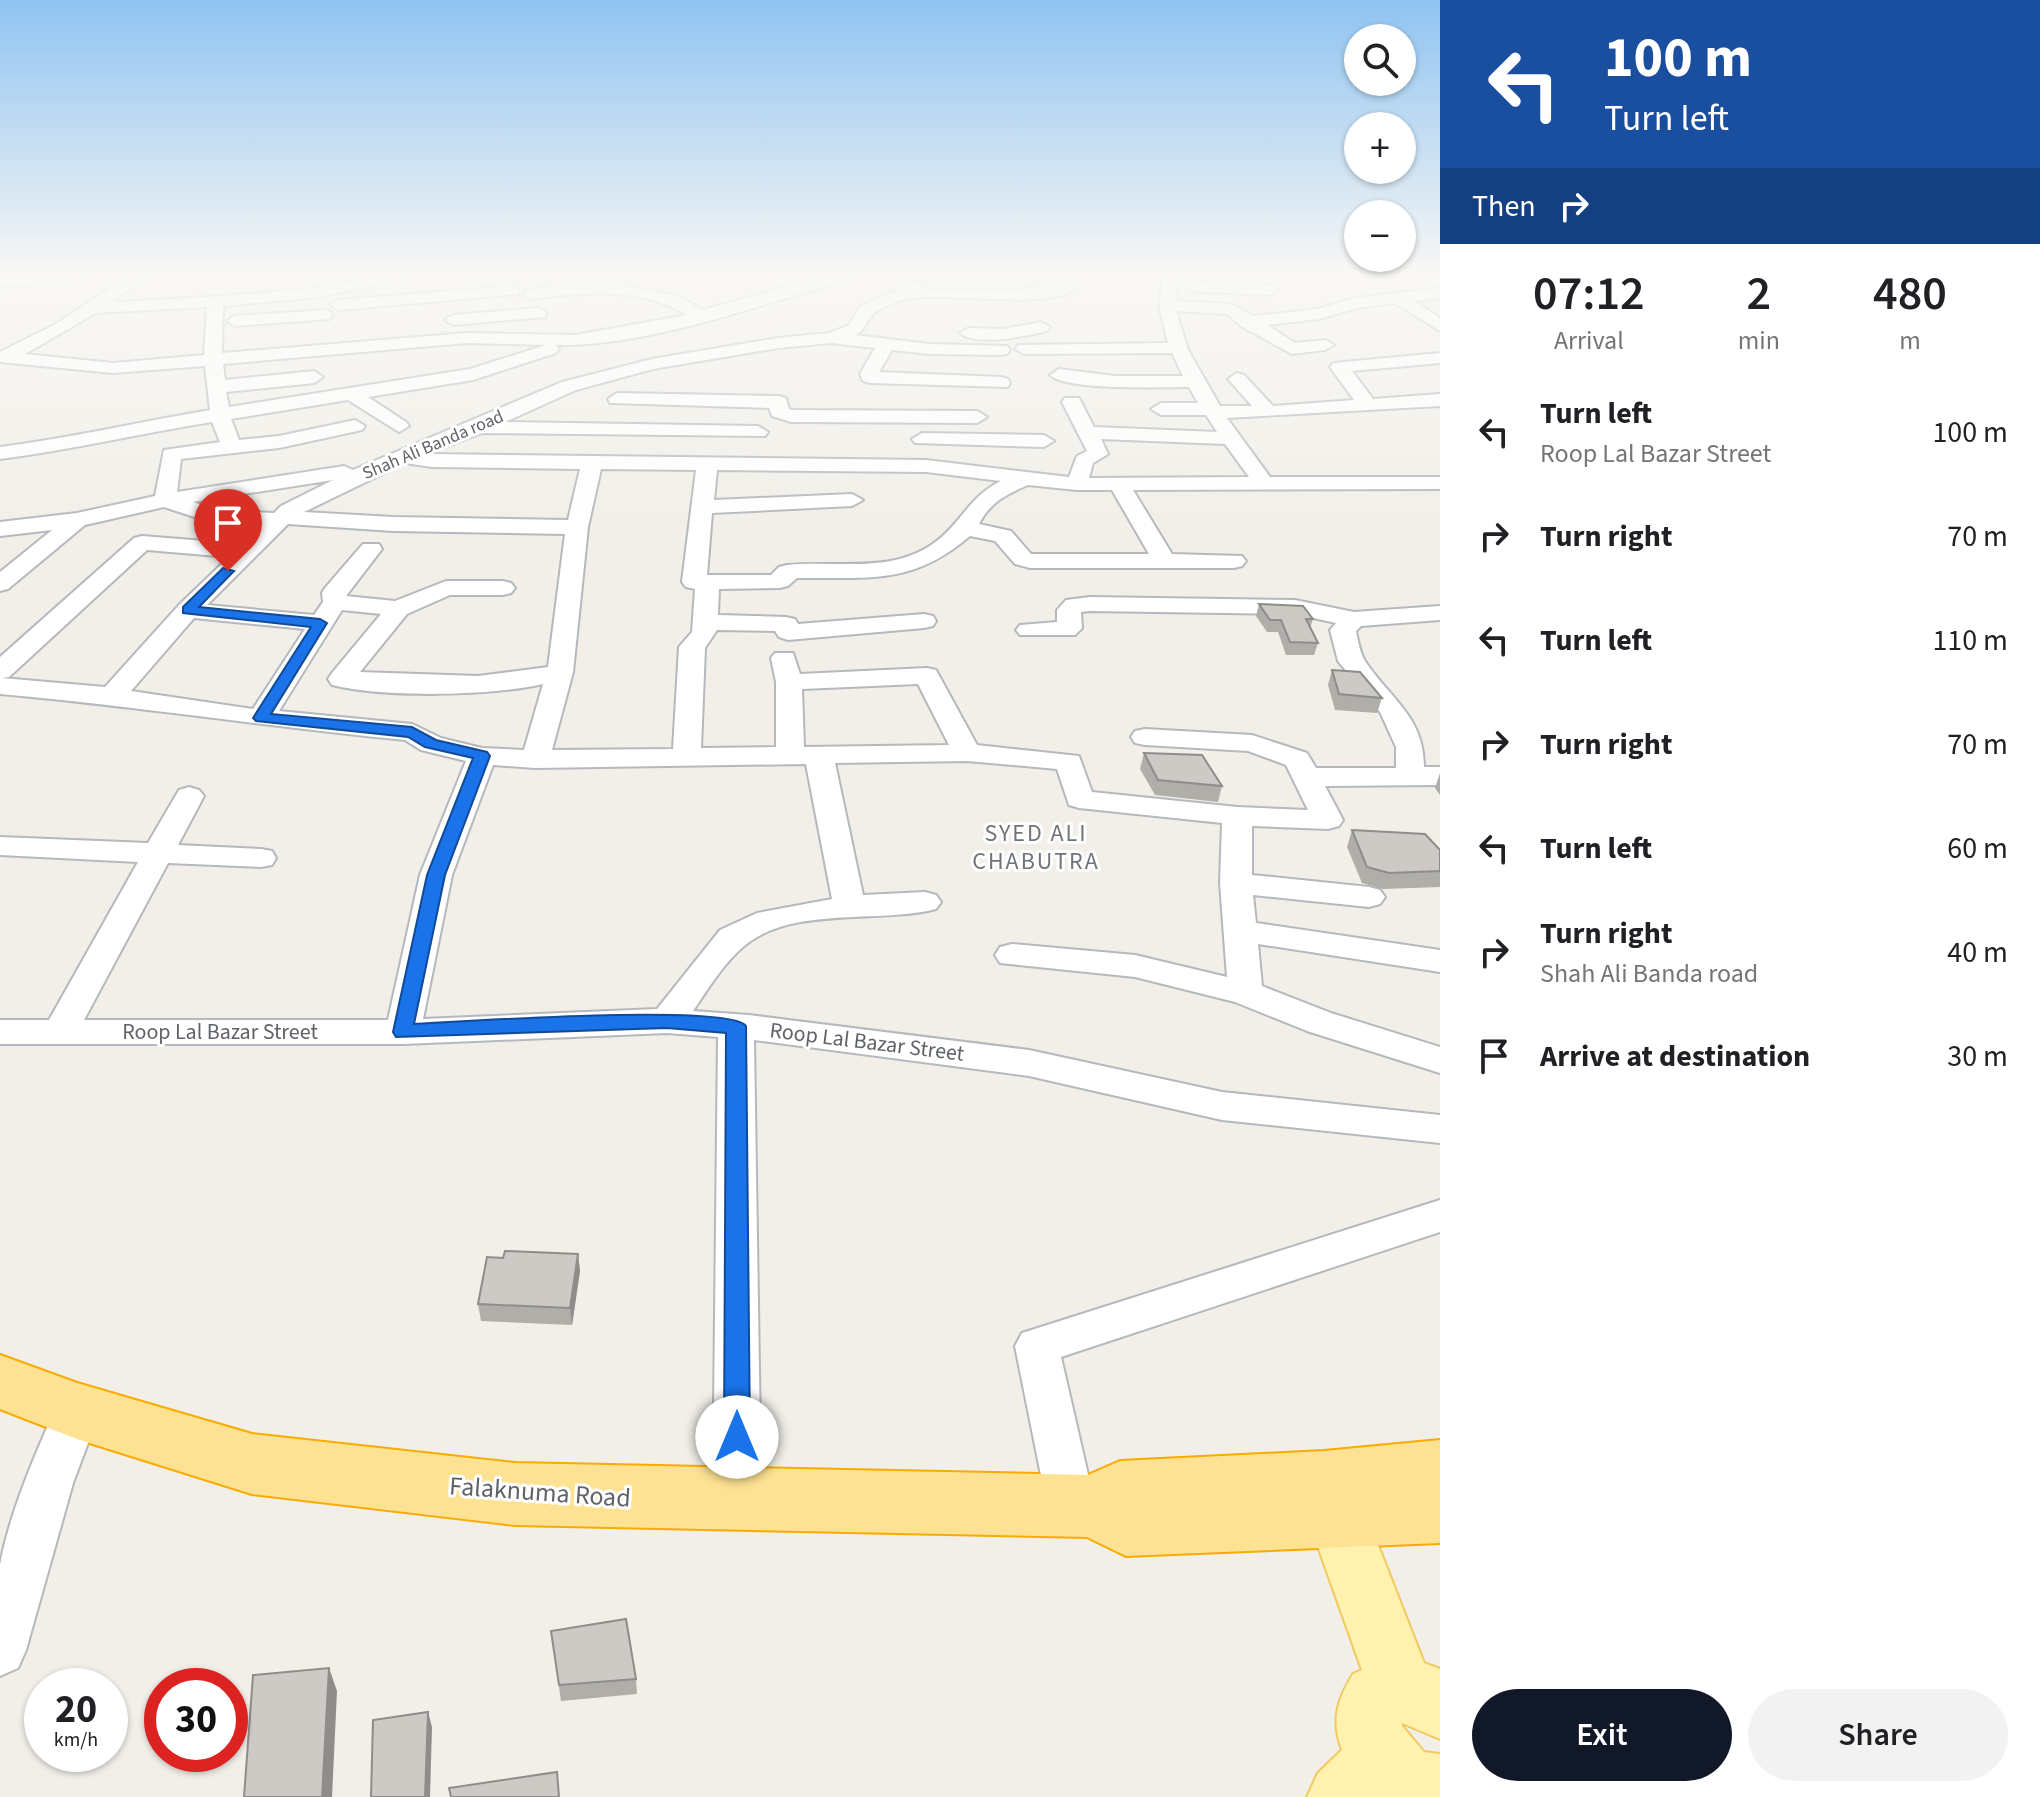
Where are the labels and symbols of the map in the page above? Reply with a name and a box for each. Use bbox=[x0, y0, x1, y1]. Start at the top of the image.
street label: Shah Ali Banda road bbox=[359, 404, 507, 486]
pin bbox=[194, 489, 262, 571]
district label: SYED ALI CHABUTRA bbox=[972, 816, 1100, 879]
street label: Roop Lal Bazar Street bbox=[768, 1014, 967, 1070]
street label: Roop Lal Bazar Street bbox=[122, 1016, 318, 1048]
position arrow bbox=[695, 1395, 779, 1479]
street label: Falaknuma Road bbox=[448, 1467, 632, 1517]
speed limit sign: 30 bbox=[144, 1668, 248, 1772]

